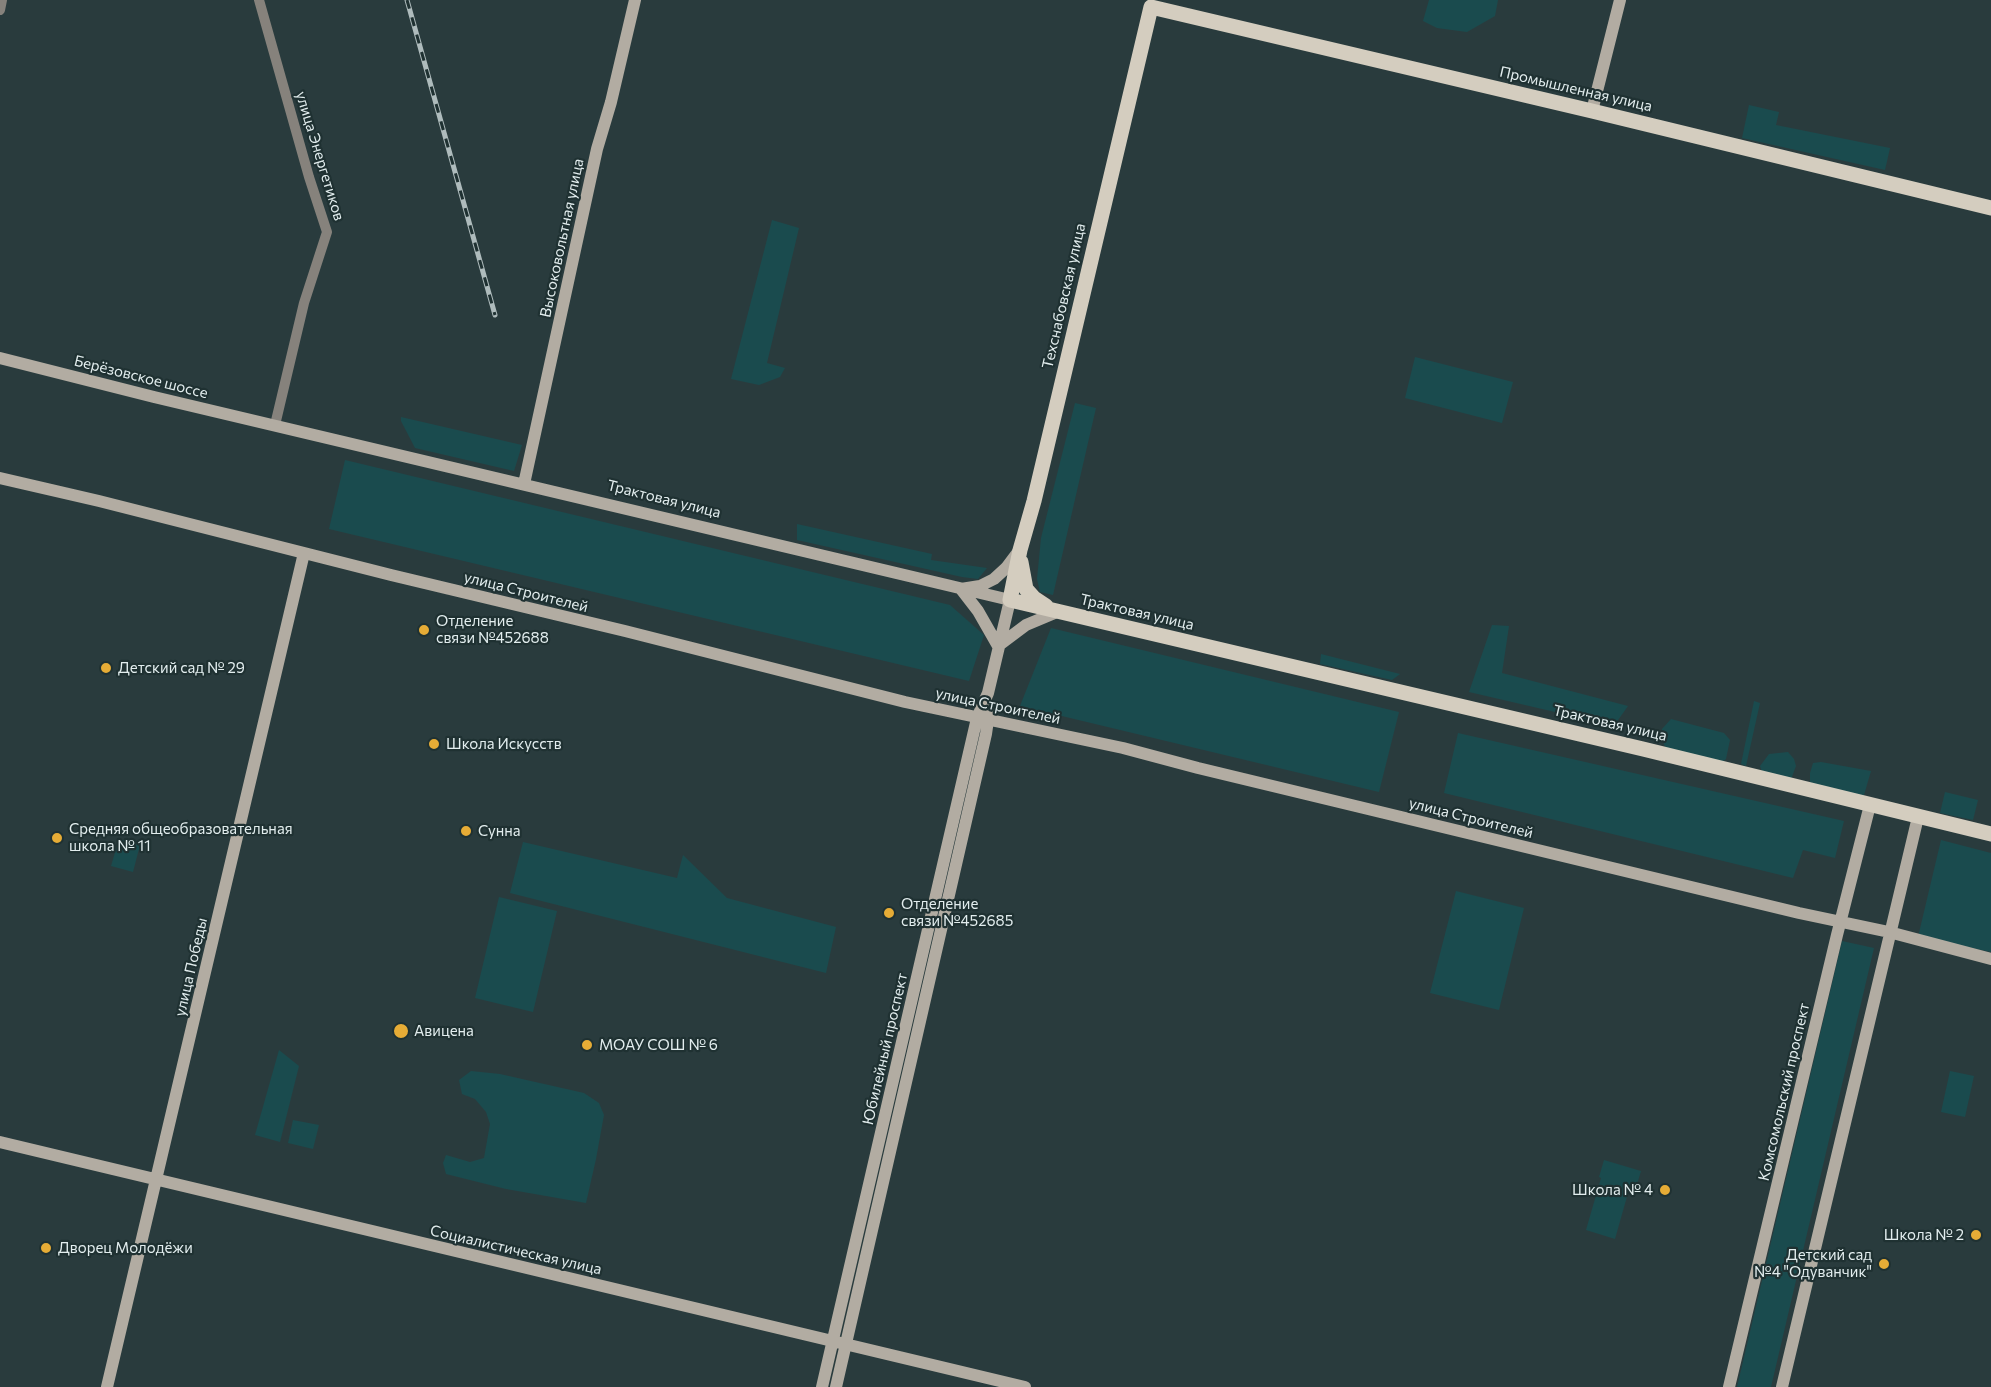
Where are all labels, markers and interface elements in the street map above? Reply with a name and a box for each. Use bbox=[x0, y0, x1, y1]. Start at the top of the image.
street label: Промышленная улица bbox=[1498, 63, 1654, 115]
street label: улица Энергетиков bbox=[292, 89, 348, 223]
street label: Высоковольтная улица bbox=[536, 157, 588, 319]
street label: Техснабовская улица bbox=[1038, 221, 1090, 371]
street label: Берёзовское шоссе bbox=[72, 352, 210, 402]
street label: Трактовая улица bbox=[605, 476, 723, 522]
street label: улица Строителей bbox=[462, 568, 590, 616]
street label: Трактовая улица bbox=[1078, 590, 1196, 634]
place label: Отделение связи №452688 bbox=[436, 612, 549, 647]
marker: Отделение связи №452688 bbox=[417, 623, 431, 637]
place label: Детский сад № 29 bbox=[118, 659, 245, 677]
marker: Детский сад № 29 bbox=[99, 661, 113, 675]
street label: улица Строителей bbox=[934, 684, 1062, 728]
street label: Трактовая улица bbox=[1551, 701, 1669, 745]
place label: Школа Искусств bbox=[446, 735, 562, 753]
marker: Школа Искусств bbox=[427, 737, 441, 751]
street label: улица Строителей bbox=[1407, 794, 1535, 842]
place label: Средняя общеобразовательная школа № 11 bbox=[69, 820, 293, 855]
place label: Сунна bbox=[478, 822, 521, 840]
marker: Сунна bbox=[459, 824, 473, 838]
marker: Средняя общеобразовательная школа № 11 bbox=[50, 831, 64, 845]
place label: Отделение связи №452685 bbox=[901, 895, 1013, 930]
marker: Отделение связи №452685 bbox=[882, 906, 896, 920]
street label: улица Победы bbox=[171, 916, 211, 1018]
street label: Юбилейный проспект bbox=[859, 971, 911, 1127]
street label: Комсомольский проспект bbox=[1755, 1001, 1813, 1183]
marker: Авицена bbox=[392, 1022, 410, 1040]
place label: Авицена bbox=[414, 1022, 474, 1040]
place label: МОАУ СОШ № 6 bbox=[599, 1036, 718, 1054]
marker: МОАУ СОШ № 6 bbox=[580, 1038, 594, 1052]
place label: Школа № 4 bbox=[1572, 1181, 1653, 1199]
marker: Школа № 4 bbox=[1658, 1183, 1672, 1197]
street label: Социалистическая улица bbox=[428, 1221, 604, 1279]
place label: Школа № 2 bbox=[1884, 1226, 1964, 1244]
marker: Школа № 2 bbox=[1969, 1228, 1983, 1242]
place label: Дворец Молодёжи bbox=[58, 1239, 193, 1257]
marker: Дворец Молодёжи bbox=[39, 1241, 53, 1255]
place label: Детский сад №4 "Одуванчик" bbox=[1754, 1246, 1872, 1281]
marker: Детский сад №4 "Одуванчик" bbox=[1877, 1257, 1891, 1271]

